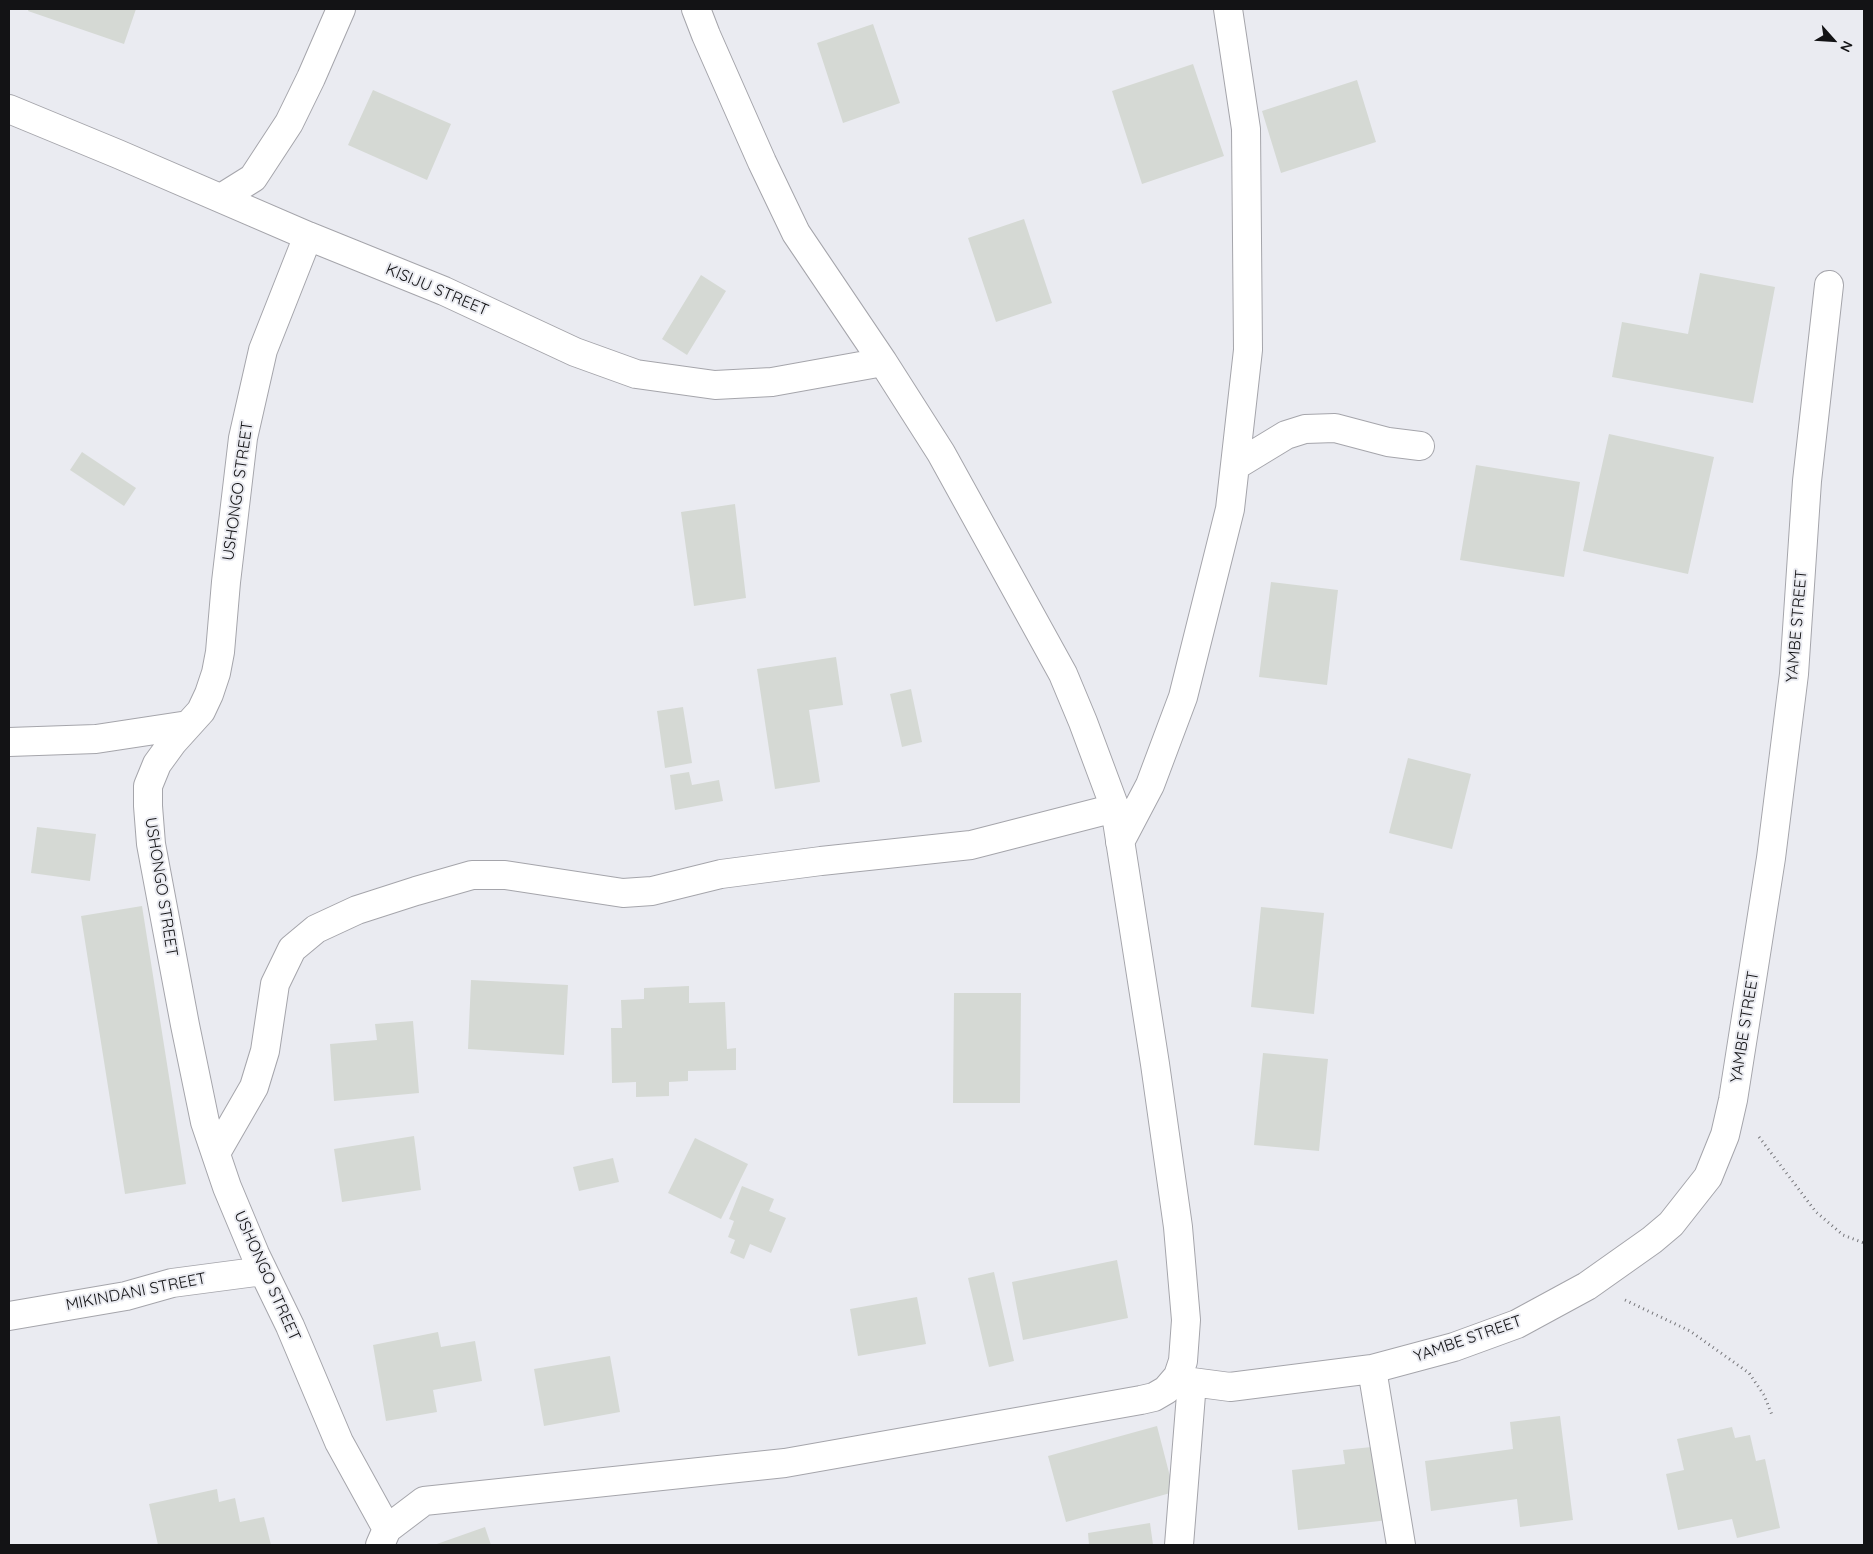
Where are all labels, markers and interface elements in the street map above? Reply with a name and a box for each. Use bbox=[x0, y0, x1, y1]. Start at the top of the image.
north arrow bbox=[1808, 15, 1858, 65]
text: N bbox=[1836, 38, 1857, 55]
street label: KISIJU STREET bbox=[383, 260, 491, 320]
street label: USHONGO STREET bbox=[219, 420, 257, 562]
street label: YAMBE STREET bbox=[1783, 569, 1811, 683]
street label: USHONGO STREET bbox=[141, 816, 181, 958]
street label: YAMBE STREET bbox=[1727, 970, 1763, 1084]
street label: USHONGO STREET bbox=[230, 1208, 304, 1344]
street label: MIKINDANI STREET bbox=[64, 1269, 208, 1315]
street label: YAMBE STREET bbox=[1411, 1312, 1525, 1366]

